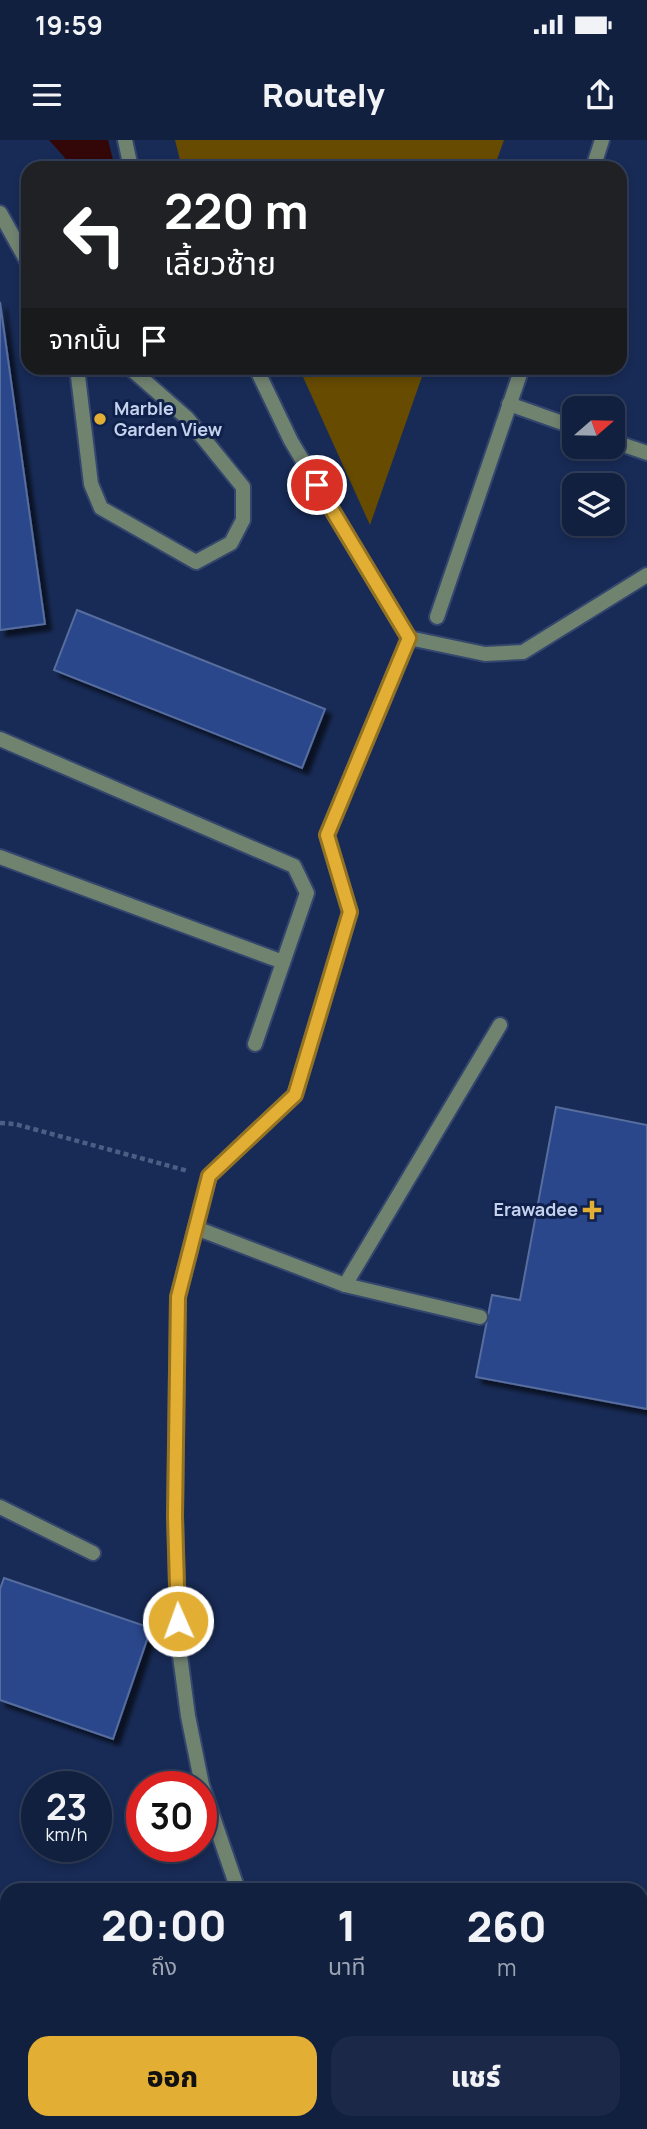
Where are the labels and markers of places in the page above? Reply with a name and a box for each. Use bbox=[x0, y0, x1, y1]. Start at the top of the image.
place label: Marble Garden View bbox=[114, 396, 223, 441]
marker: Marble Garden View bbox=[92, 411, 108, 427]
pin bbox=[287, 455, 347, 515]
place label: Erawadee bbox=[493, 1197, 578, 1221]
marker: Erawadee bbox=[584, 1202, 600, 1218]

